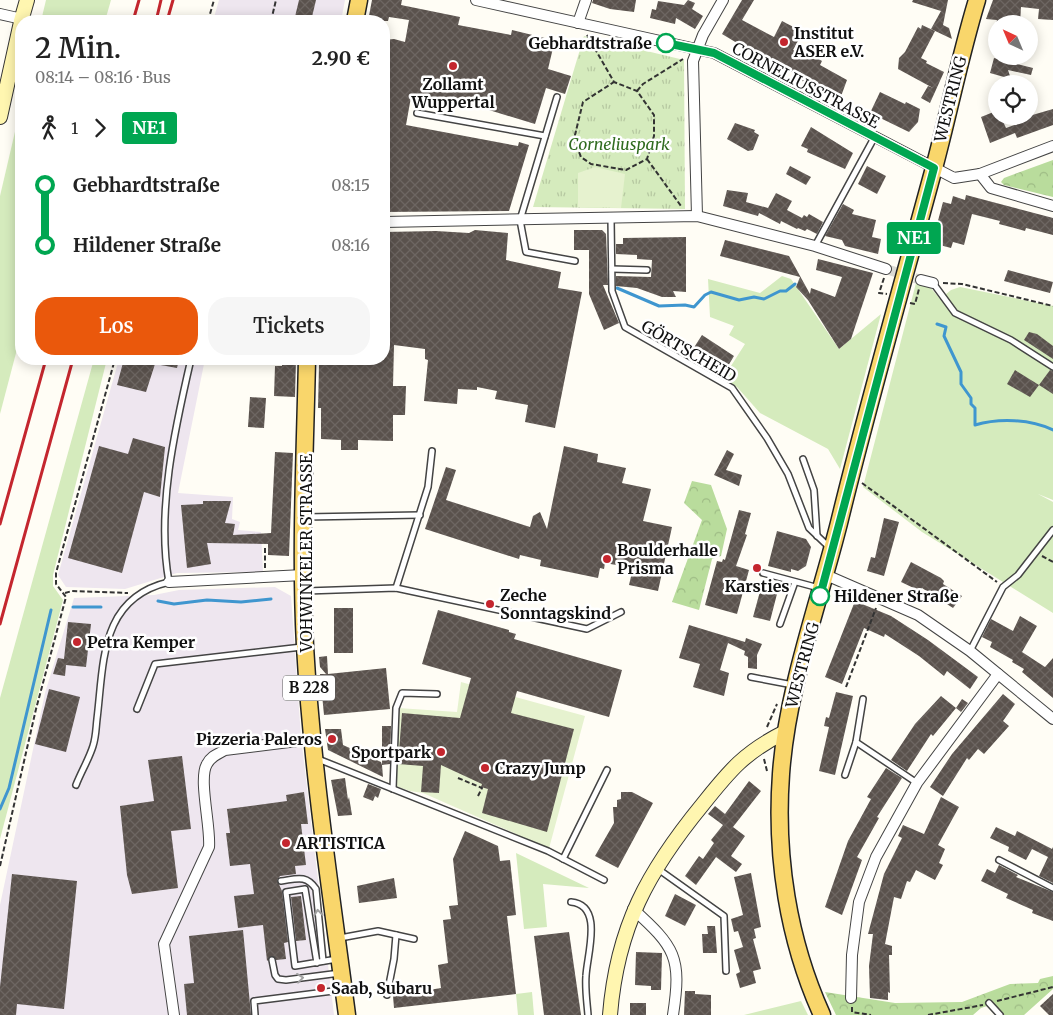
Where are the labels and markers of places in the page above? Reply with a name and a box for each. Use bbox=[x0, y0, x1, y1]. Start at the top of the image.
place label: Institut ASER e.V. bbox=[793, 23, 864, 61]
place label: Gebhardtstraße bbox=[528, 33, 652, 53]
marker: Gebhardtstraße bbox=[656, 33, 676, 53]
marker: Institut ASER e.V. bbox=[778, 36, 790, 48]
marker: Zollamt Wuppertal bbox=[447, 60, 459, 72]
place label: Zollamt Wuppertal bbox=[410, 74, 495, 112]
place label: Boulderhalle Prisma bbox=[617, 540, 718, 578]
marker: Boulderhalle Prisma bbox=[601, 553, 613, 565]
marker: Karsties bbox=[751, 562, 763, 574]
place label: Karsties bbox=[724, 576, 790, 596]
place label: Zeche Sonntagskind bbox=[500, 585, 611, 623]
marker: Hildener Straße bbox=[810, 586, 830, 606]
place label: Hildener Straße bbox=[834, 586, 959, 606]
marker: Zeche Sonntagskind bbox=[484, 598, 496, 610]
place label: Petra Kemper bbox=[87, 632, 196, 652]
marker: Petra Kemper bbox=[71, 636, 83, 648]
place label: Pizzeria Paleros bbox=[196, 729, 322, 749]
marker: Pizzeria Paleros bbox=[326, 733, 338, 745]
place label: Sportpark bbox=[351, 742, 432, 762]
marker: Sportpark bbox=[435, 746, 447, 758]
place label: Crazy Jump bbox=[495, 758, 586, 778]
marker: Crazy Jump bbox=[479, 762, 491, 774]
place label: ARTISTICA bbox=[295, 833, 386, 853]
marker: ARTISTICA bbox=[280, 837, 292, 849]
place label: Saab, Subaru bbox=[331, 978, 432, 999]
marker: Saab, Subaru bbox=[315, 982, 327, 994]

